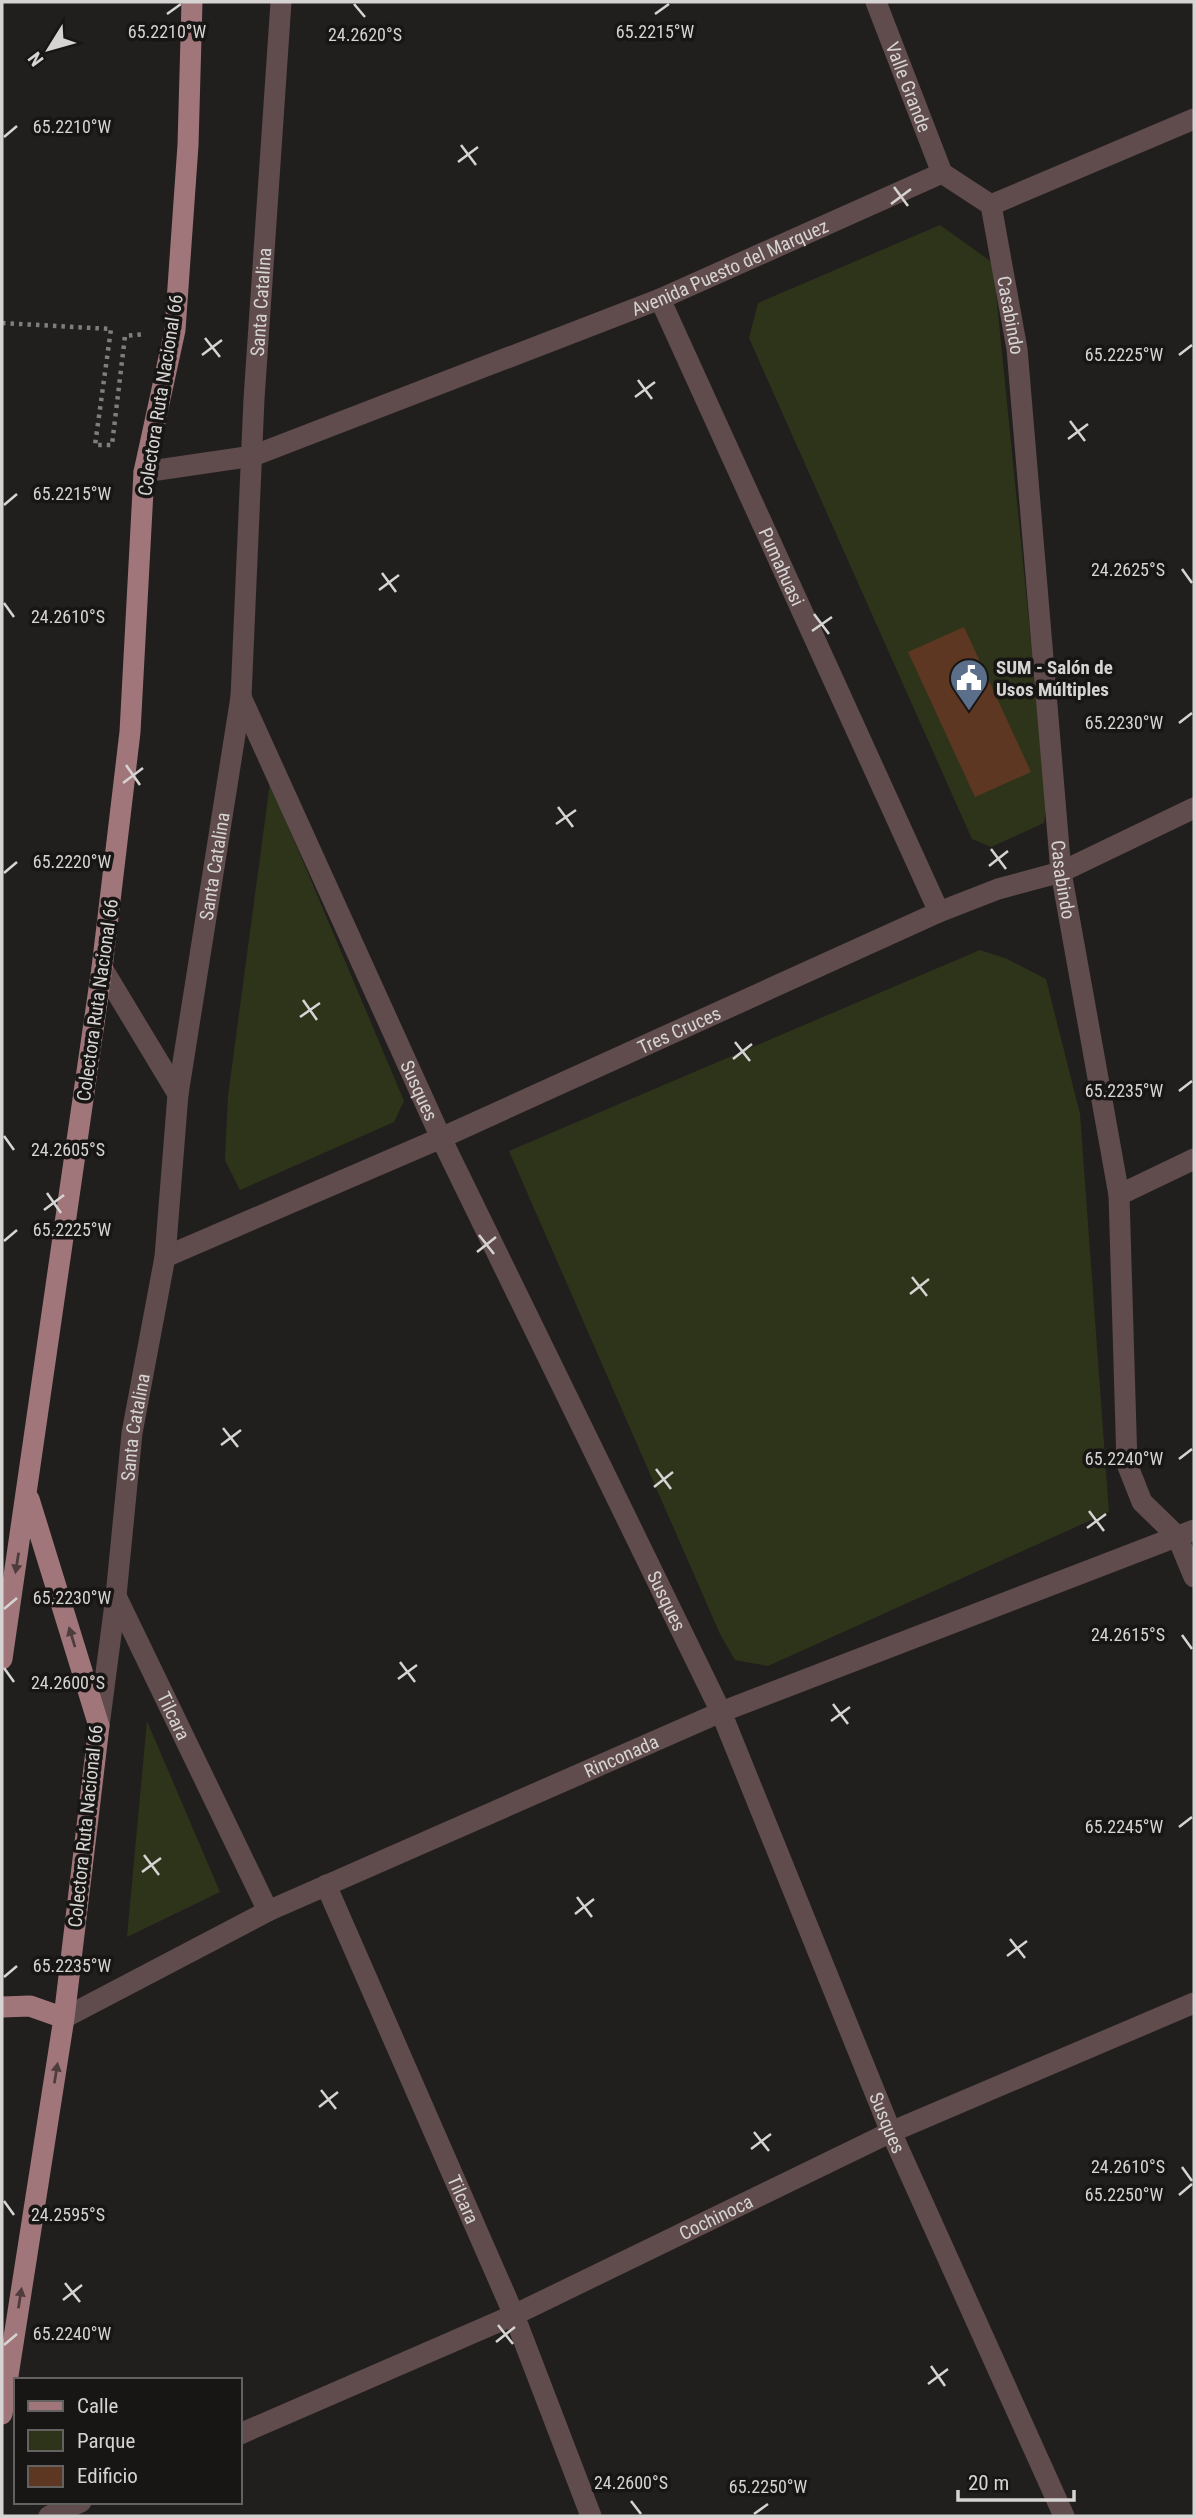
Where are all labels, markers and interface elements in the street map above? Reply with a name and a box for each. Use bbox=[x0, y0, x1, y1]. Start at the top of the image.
north arrow bbox=[14, 14, 84, 84]
text: 65.2210°W bbox=[128, 21, 207, 42]
text: 65.2215°W bbox=[616, 21, 695, 42]
text: 24.2620°S bbox=[328, 24, 402, 45]
street label: Valle Grande bbox=[881, 39, 936, 135]
text: N bbox=[23, 47, 49, 70]
text: 65.2210°W bbox=[33, 116, 112, 137]
street label: Avenida Puesto del Marquez bbox=[628, 214, 832, 321]
street label: Santa Catalina bbox=[246, 247, 276, 357]
street label: Casabindo bbox=[992, 274, 1028, 355]
street label: Colectora Ruta Nacional 66 bbox=[133, 293, 188, 498]
text: 65.2225°W bbox=[1085, 344, 1164, 365]
text: 65.2215°W bbox=[33, 483, 112, 504]
street label: Pumahuasi bbox=[754, 524, 809, 610]
text: 24.2625°S bbox=[1091, 559, 1165, 580]
text: 24.2610°S bbox=[31, 606, 105, 627]
place label: SUM - Salón de Usos Múltiples bbox=[996, 656, 1113, 701]
public building icon: SUM - Salón de Usos Múltiples bbox=[948, 657, 990, 712]
text: 65.2230°W bbox=[1085, 712, 1164, 733]
street label: Santa Catalina bbox=[195, 811, 235, 922]
street label: Casabindo bbox=[1046, 839, 1080, 921]
text: 65.2220°W bbox=[33, 851, 112, 872]
street label: Colectora Ruta Nacional 66 bbox=[72, 898, 123, 1103]
street label: Tres Cruces bbox=[634, 1002, 725, 1059]
street label: Susques bbox=[395, 1057, 443, 1125]
text: 65.2235°W bbox=[1085, 1080, 1164, 1101]
text: 24.2605°S bbox=[31, 1139, 105, 1160]
text: 65.2225°W bbox=[33, 1219, 112, 1240]
street label: Santa Catalina bbox=[116, 1371, 155, 1482]
text: 65.2240°W bbox=[1085, 1448, 1164, 1469]
one-way arrow bbox=[11, 1552, 22, 1574]
street label: Susques bbox=[642, 1567, 691, 1635]
text: 65.2230°W bbox=[33, 1587, 112, 1608]
text: 24.2615°S bbox=[1091, 1624, 1165, 1645]
one-way arrow bbox=[66, 1626, 77, 1647]
text: 24.2600°S bbox=[31, 1672, 105, 1693]
street label: Tilcara bbox=[152, 1688, 195, 1744]
street label: Colectora Ruta Nacional 66 bbox=[63, 1723, 108, 1929]
street label: Rinconada bbox=[581, 1730, 662, 1783]
text: 65.2245°W bbox=[1085, 1816, 1164, 1837]
text: 65.2235°W bbox=[33, 1955, 112, 1976]
one-way arrow bbox=[50, 2062, 61, 2084]
street label: Susques bbox=[864, 2089, 910, 2157]
text: 24.2610°S bbox=[1091, 2156, 1165, 2177]
street label: Tilcara bbox=[442, 2171, 484, 2227]
text: 65.2250°W bbox=[1085, 2184, 1164, 2205]
street label: Cochinoca bbox=[675, 2190, 757, 2245]
text: 24.2595°S bbox=[31, 2204, 105, 2225]
one-way arrow bbox=[15, 2287, 26, 2309]
text: 65.2240°W bbox=[33, 2323, 112, 2344]
legend bbox=[14, 2378, 242, 2504]
text: Calle bbox=[77, 2394, 119, 2418]
text: Parque bbox=[77, 2429, 135, 2453]
scale bar bbox=[958, 2458, 1074, 2502]
text: Edificio bbox=[77, 2464, 138, 2488]
text: 20 m bbox=[968, 2471, 1009, 2495]
text: 24.2600°S bbox=[594, 2472, 668, 2493]
text: 65.2250°W bbox=[729, 2476, 808, 2497]

